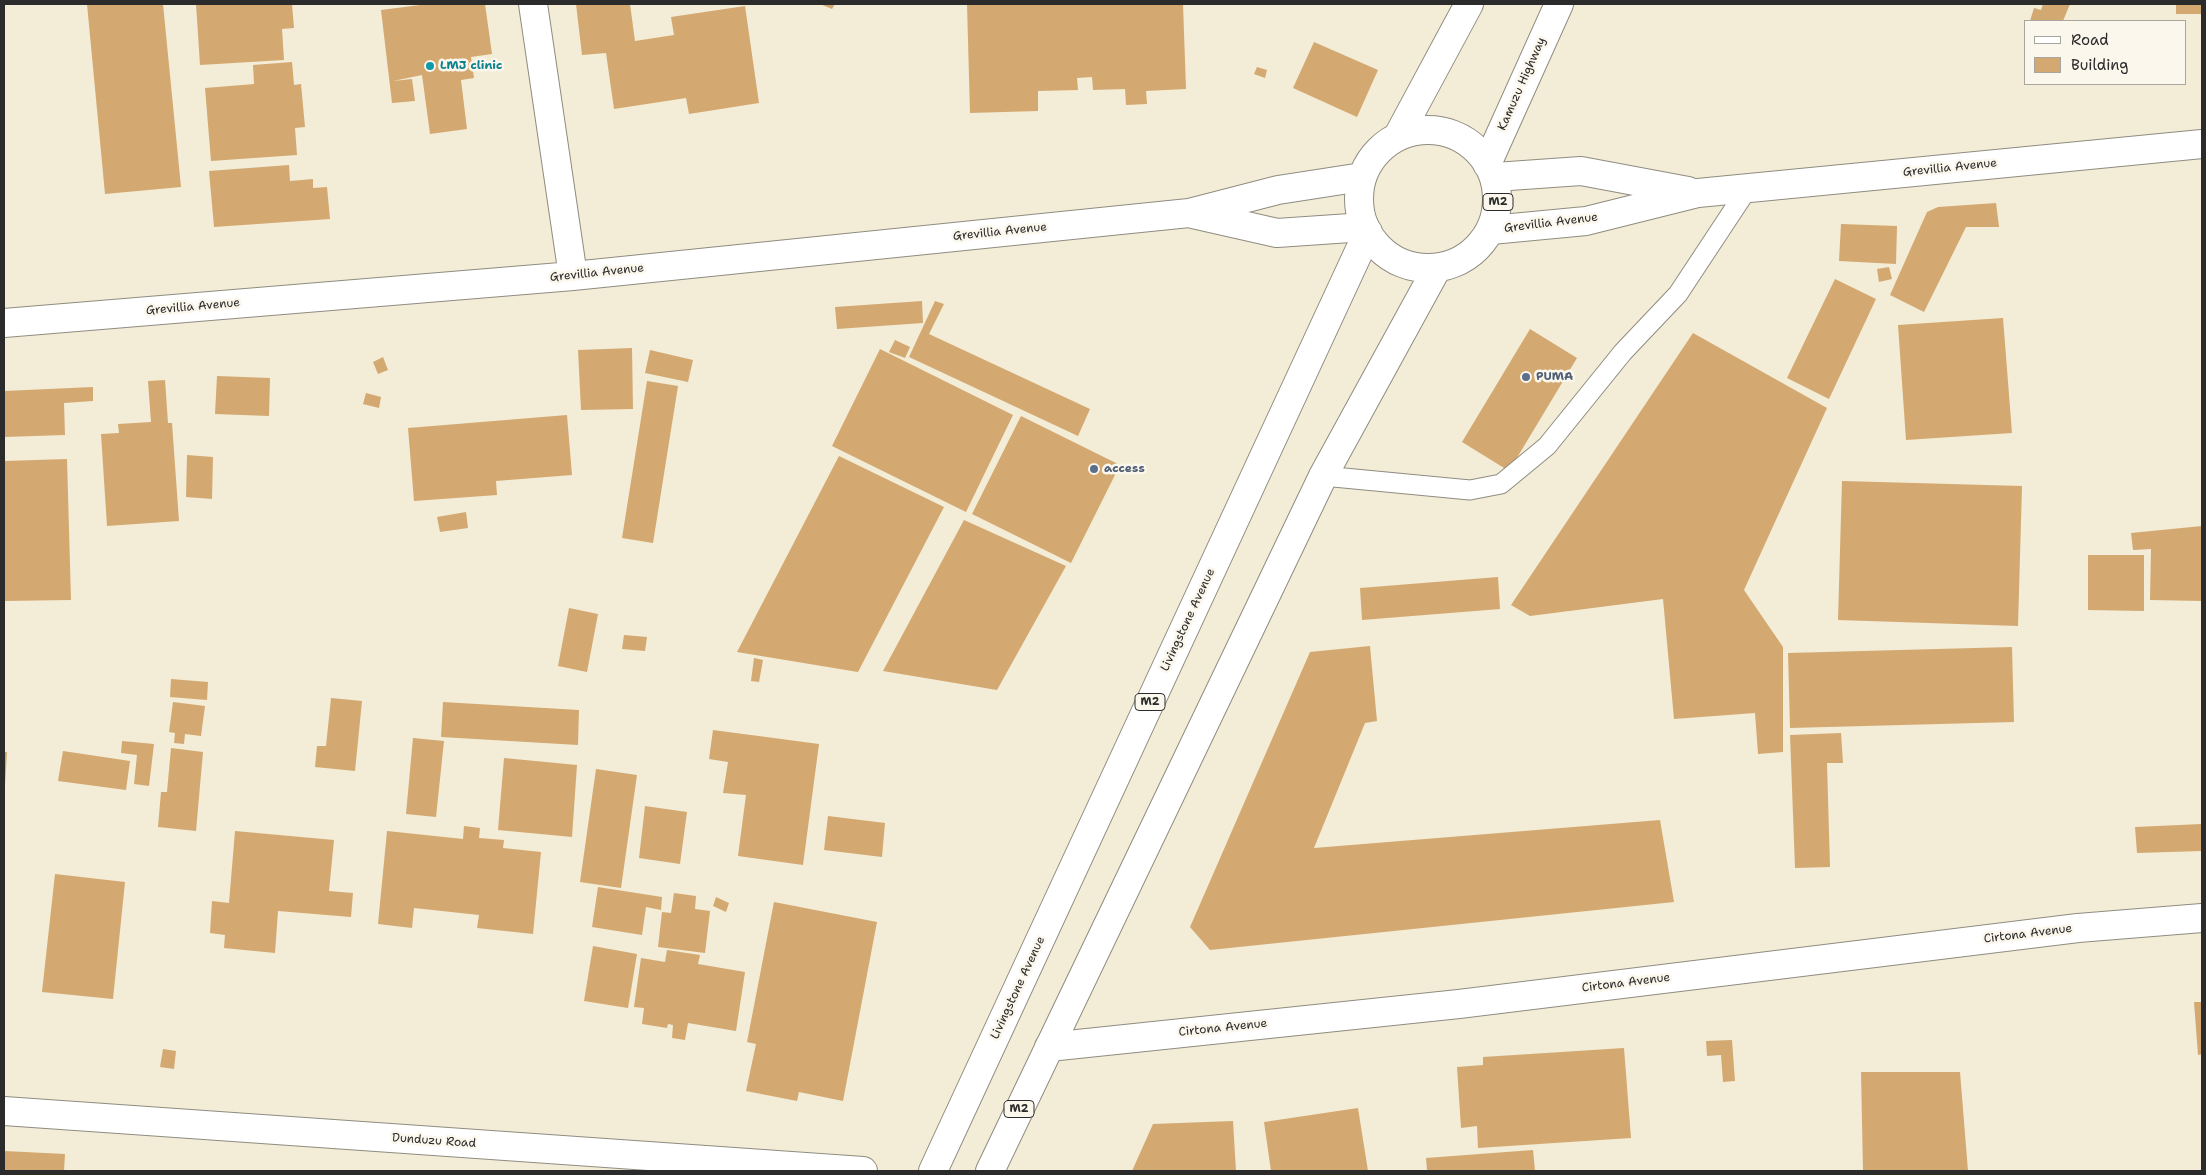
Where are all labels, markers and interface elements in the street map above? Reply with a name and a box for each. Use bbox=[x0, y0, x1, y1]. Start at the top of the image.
legend bbox=[2024, 20, 2186, 85]
text: Road bbox=[2071, 30, 2109, 50]
street label: Kamuzu Highway bbox=[1495, 35, 1549, 133]
text: Building bbox=[2071, 55, 2128, 75]
place label: LMJ clinic bbox=[440, 59, 502, 73]
marker: LMJ clinic bbox=[424, 60, 436, 72]
street label: Grevillia Avenue bbox=[1902, 156, 1998, 180]
road number: M2 bbox=[1483, 193, 1513, 210]
street label: Grevillia Avenue bbox=[1503, 210, 1599, 236]
street label: Grevillia Avenue bbox=[952, 220, 1048, 244]
street label: Grevillia Avenue bbox=[549, 261, 645, 285]
street label: Grevillia Avenue bbox=[145, 296, 241, 318]
place label: PUMA bbox=[1536, 370, 1573, 384]
marker: PUMA bbox=[1520, 371, 1532, 383]
place label: access bbox=[1104, 462, 1145, 476]
marker: access bbox=[1088, 463, 1100, 475]
street label: Livingstone Avenue bbox=[1158, 566, 1218, 674]
road number: M2 bbox=[1135, 694, 1165, 710]
street label: Cirtona Avenue bbox=[1983, 921, 2073, 947]
street label: Livingstone Avenue bbox=[988, 934, 1048, 1042]
street label: Cirtona Avenue bbox=[1581, 970, 1671, 996]
street label: Cirtona Avenue bbox=[1178, 1016, 1268, 1040]
road number: M2 bbox=[1004, 1100, 1034, 1118]
street label: Dunduzu Road bbox=[391, 1131, 477, 1151]

